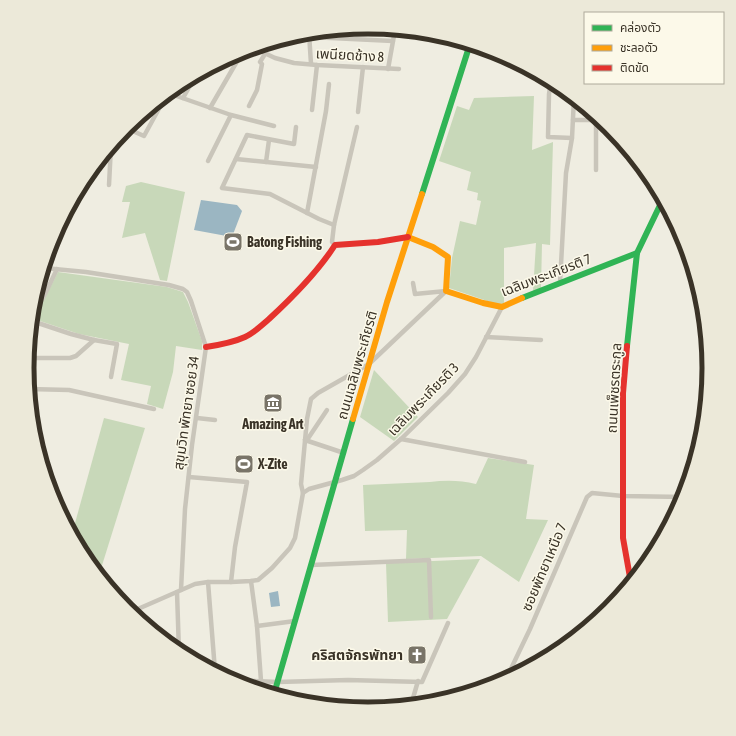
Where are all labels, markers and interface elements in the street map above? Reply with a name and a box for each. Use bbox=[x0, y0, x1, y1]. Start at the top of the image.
legend bbox=[584, 12, 724, 84]
text: คล่องตัว bbox=[620, 21, 661, 35]
text: ชะลอตัว bbox=[620, 41, 658, 55]
street label: เพนียดช้าง 8 bbox=[315, 45, 385, 65]
text: ติดขัด bbox=[620, 61, 649, 75]
sports icon: Batong Fishing bbox=[222, 231, 244, 253]
place label: Batong Fishing bbox=[247, 234, 323, 250]
street label: เฉลิมพระเกียรติ 7 bbox=[499, 250, 593, 300]
street label: ถนนเฉลิมพระเกียรติ bbox=[334, 309, 380, 421]
street label: ถนนเพ็ชรตระกูล bbox=[604, 342, 625, 434]
street label: สุขุมวิท พัทยา ซอย 34 bbox=[170, 355, 203, 471]
street label: เฉลิมพระเกียรติ 3 bbox=[384, 359, 462, 439]
museum icon: Amazing Art bbox=[262, 392, 284, 414]
place label: Amazing Art bbox=[241, 416, 304, 432]
sports icon: X-Zite bbox=[233, 453, 255, 475]
place label: X-Zite bbox=[257, 456, 288, 472]
street label: ซอยพัทยาเหนือ 7 bbox=[518, 521, 570, 613]
church icon: คริสตจักรพัทยา bbox=[406, 644, 428, 666]
place label: คริสตจักรพัทยา bbox=[311, 647, 403, 663]

